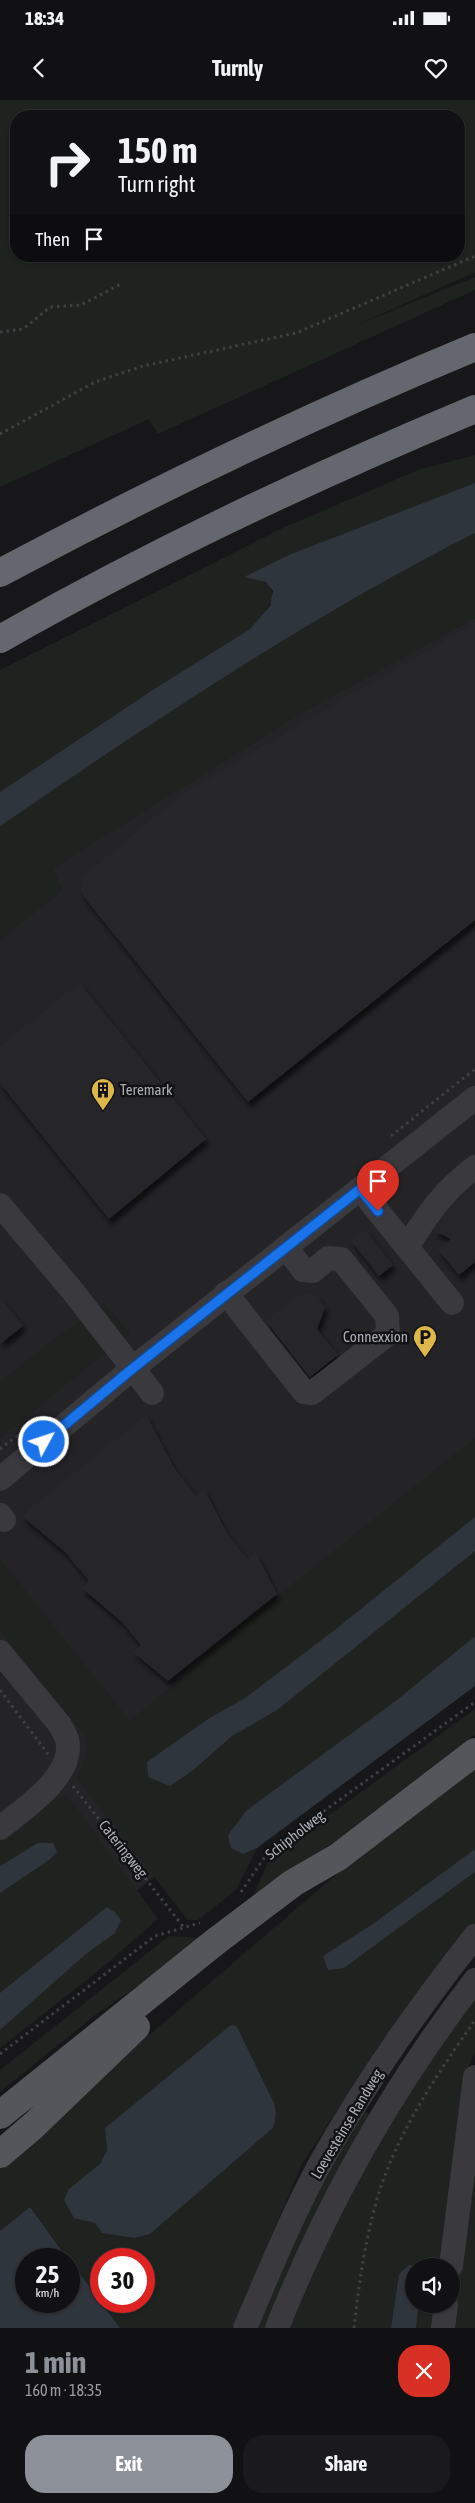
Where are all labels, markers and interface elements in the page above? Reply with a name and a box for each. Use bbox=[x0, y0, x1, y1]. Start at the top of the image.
text: 18:34 bbox=[25, 7, 64, 29]
icon: back bbox=[25, 54, 53, 82]
icon: heart bbox=[422, 54, 450, 82]
text: Turnly bbox=[212, 55, 263, 81]
icon: right bbox=[35, 130, 100, 195]
text: 150 m bbox=[118, 130, 197, 170]
text: Turn right bbox=[118, 171, 195, 197]
icon: arrive bbox=[80, 225, 108, 253]
text: Then bbox=[35, 228, 70, 250]
building icon: Teremark bbox=[90, 1077, 116, 1111]
place label: Teremark bbox=[120, 1081, 173, 1098]
pin bbox=[357, 1160, 399, 1211]
icon: arrive bbox=[364, 1167, 392, 1195]
parking icon: Connexxion bbox=[412, 1324, 438, 1358]
place label: Connexxion bbox=[343, 1328, 408, 1345]
position arrow bbox=[17, 1415, 69, 1467]
street label: Schipholweg bbox=[262, 1806, 328, 1863]
street label: Cateringweg bbox=[96, 1817, 151, 1881]
street label: Loevesteinse Randweg bbox=[307, 2066, 386, 2181]
speed limit sign: 30 bbox=[90, 2248, 155, 2313]
map controls bbox=[405, 2258, 460, 2313]
button: sound bbox=[405, 2258, 460, 2313]
text: 25 bbox=[36, 2260, 59, 2288]
text: km/h bbox=[36, 2286, 59, 2300]
text: 1 min bbox=[25, 2345, 86, 2379]
button: close bbox=[398, 2345, 450, 2397]
text: 160 m · 18:35 bbox=[25, 2381, 102, 2399]
button: Exit bbox=[25, 2435, 233, 2493]
button: Share bbox=[243, 2435, 450, 2493]

